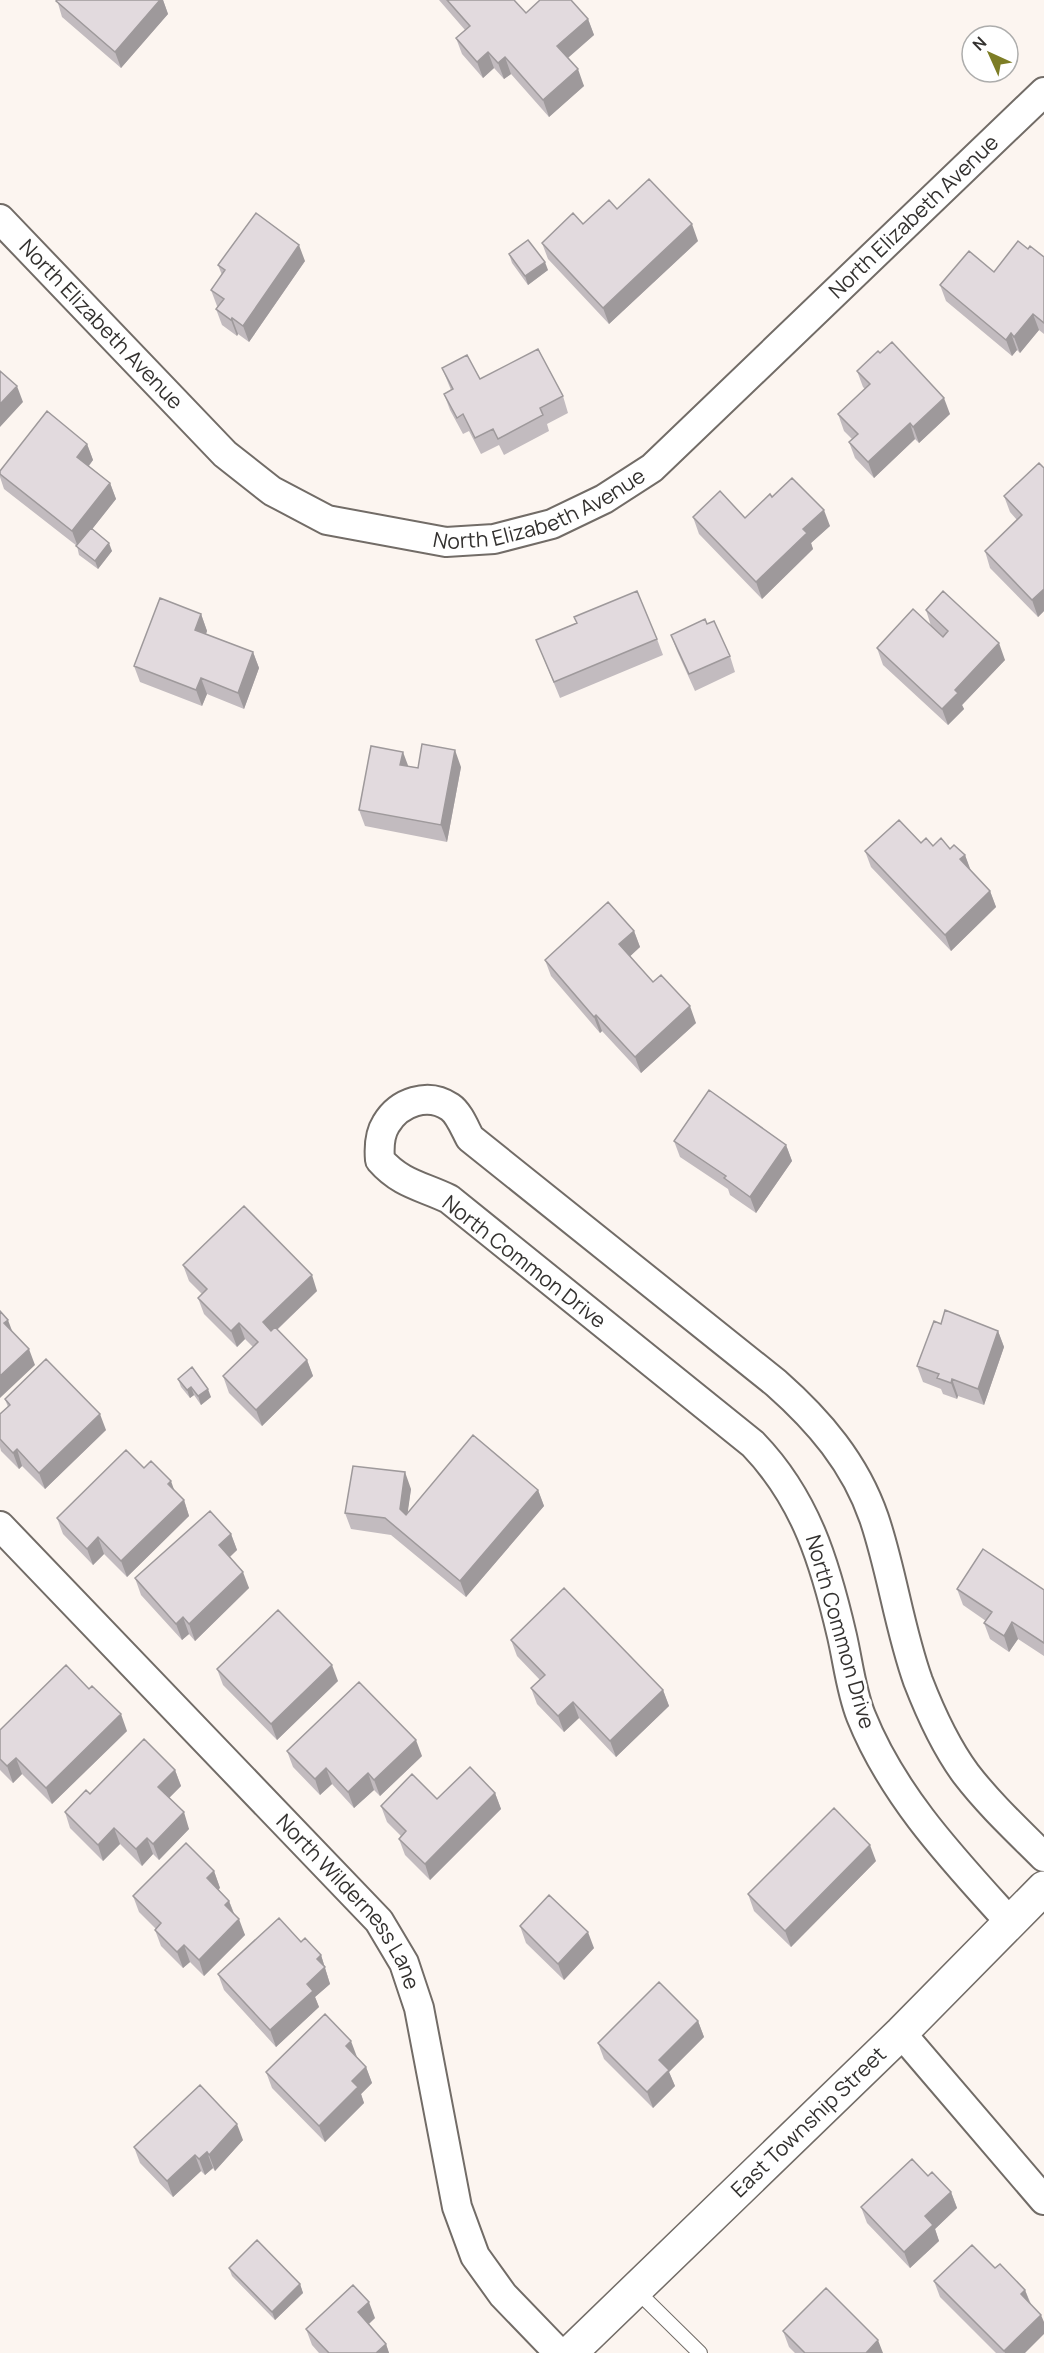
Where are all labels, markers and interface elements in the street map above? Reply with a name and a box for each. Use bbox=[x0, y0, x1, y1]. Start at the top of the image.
north arrow bbox=[960, 24, 1020, 84]
text: N bbox=[968, 32, 991, 55]
street label: North Elizabeth Avenue bbox=[822, 128, 1004, 304]
street label: North Elizabeth Avenue bbox=[14, 233, 190, 415]
street label: North Elizabeth Avenue bbox=[431, 461, 650, 555]
street label: North Common Drive bbox=[437, 1188, 612, 1334]
street label: North Common Drive bbox=[800, 1531, 882, 1732]
street label: North Wilderness Lane bbox=[271, 1808, 427, 1993]
street label: East Township Street bbox=[724, 2040, 892, 2203]

